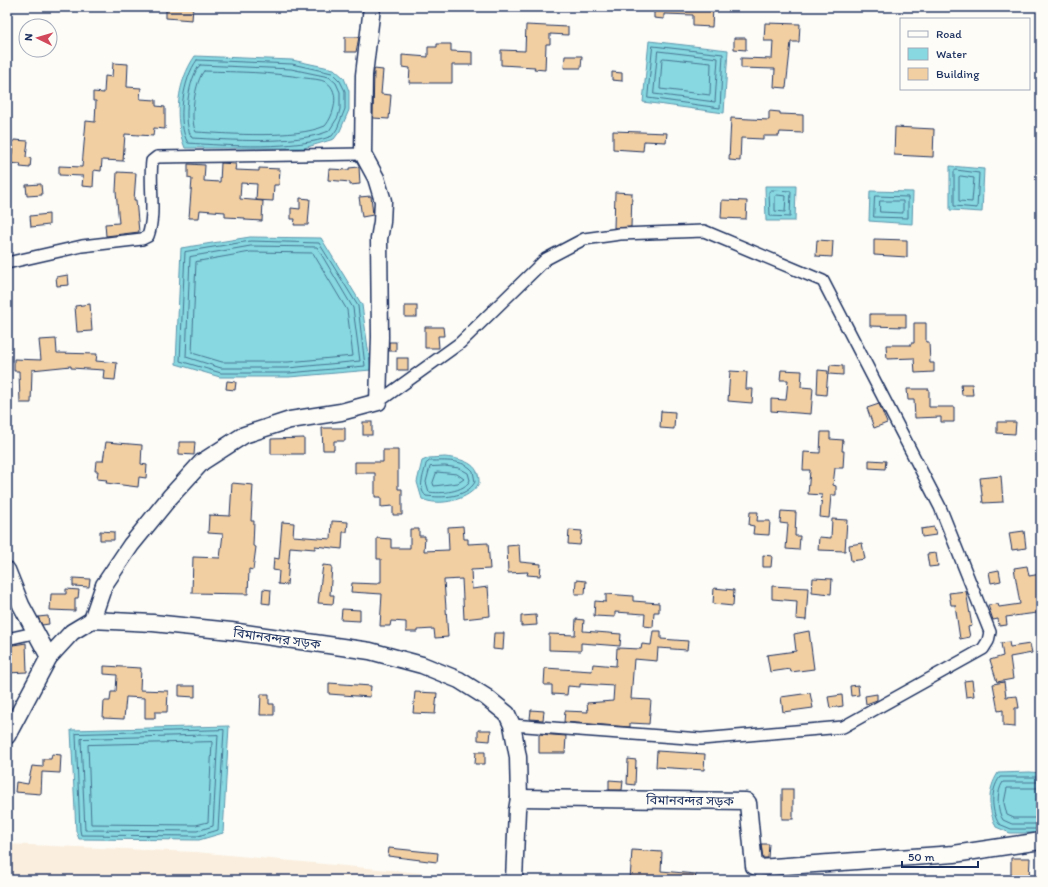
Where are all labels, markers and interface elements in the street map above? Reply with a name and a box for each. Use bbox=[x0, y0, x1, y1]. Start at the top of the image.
north arrow bbox=[18, 18, 58, 58]
legend bbox=[900, 18, 1030, 90]
text: Road bbox=[936, 27, 962, 41]
text: N bbox=[22, 33, 35, 41]
text: Water bbox=[936, 47, 967, 61]
text: Building bbox=[936, 67, 980, 81]
street label: বিমানবন্দর সড়ক bbox=[231, 625, 322, 652]
street label: বিমানবন্দর সড়ক bbox=[645, 792, 735, 809]
scale bar bbox=[902, 843, 978, 869]
text: 50 m bbox=[908, 850, 934, 864]

